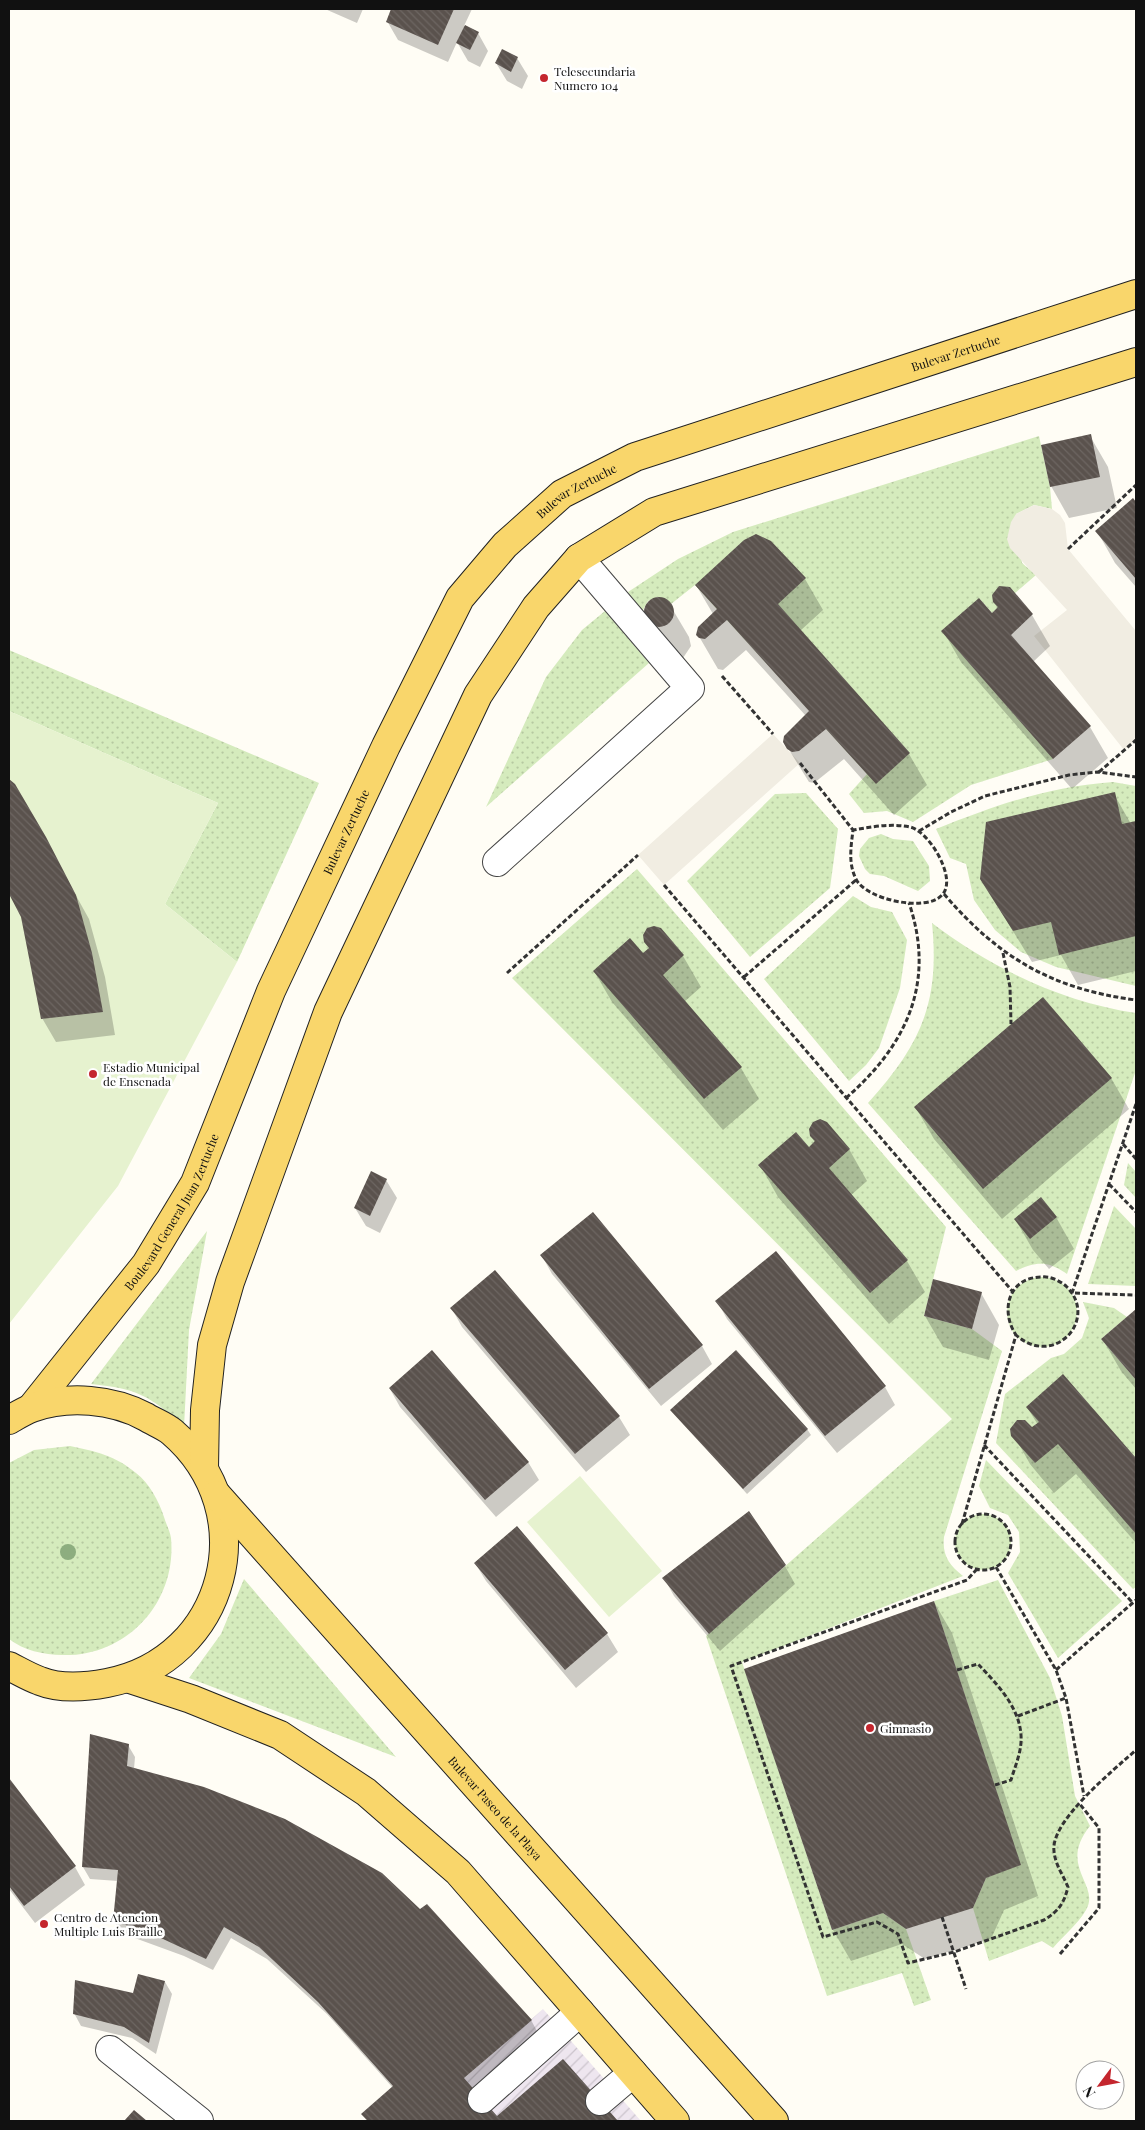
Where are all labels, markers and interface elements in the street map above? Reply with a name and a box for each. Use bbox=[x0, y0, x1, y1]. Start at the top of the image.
place label: Telesecundaria Numero 104 bbox=[554, 63, 636, 93]
marker: Telesecundaria Numero 104 bbox=[538, 72, 550, 84]
street label: Bulevar Zertuche bbox=[909, 331, 1002, 375]
street label: Bulevar Zertuche bbox=[533, 460, 619, 522]
street label: Bulevar Zertuche bbox=[319, 786, 373, 877]
place label: Estadio Municipal de Ensenada bbox=[103, 1059, 200, 1089]
marker: Estadio Municipal de Ensenada bbox=[87, 1068, 99, 1080]
street label: Boulevard General Juan Zertuche bbox=[120, 1131, 222, 1293]
place label: Gimnasio bbox=[880, 1720, 932, 1736]
marker: Gimnasio bbox=[864, 1722, 876, 1734]
street label: Bulevar Paseo de la Playa bbox=[445, 1753, 546, 1863]
place label: Centro de Atencion Multiple Luis Braille bbox=[54, 1909, 163, 1939]
marker: Centro de Atencion Multiple Luis Braille bbox=[38, 1918, 50, 1930]
north arrow bbox=[1075, 2060, 1125, 2110]
text: N bbox=[1078, 2083, 1099, 2101]

